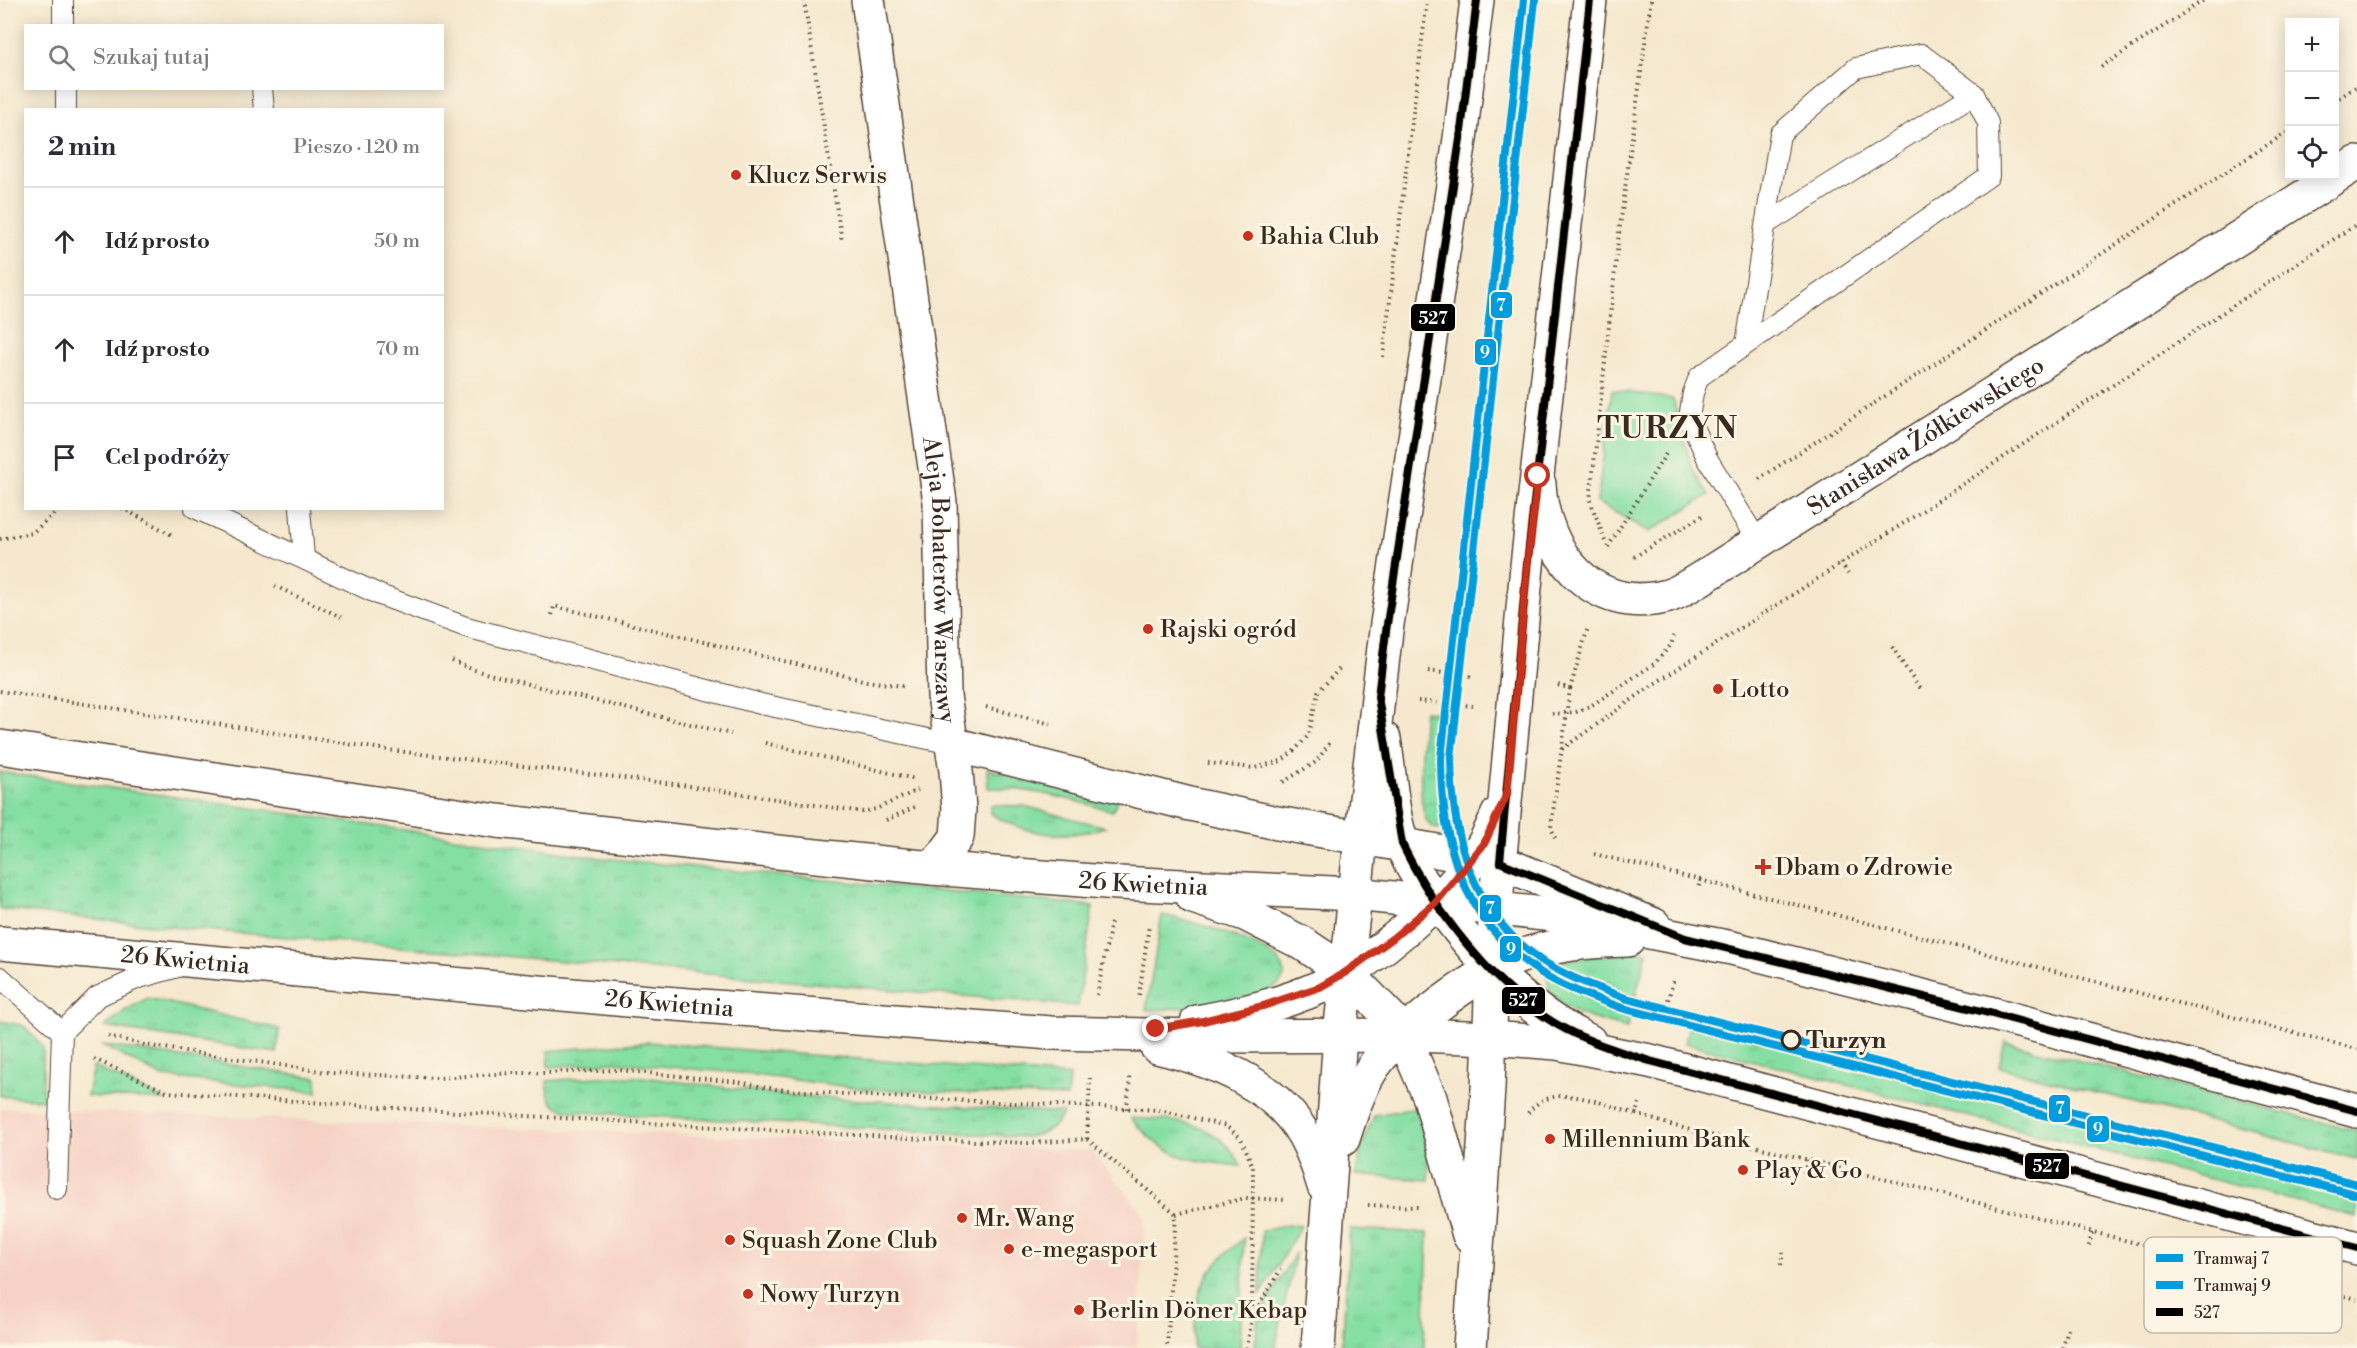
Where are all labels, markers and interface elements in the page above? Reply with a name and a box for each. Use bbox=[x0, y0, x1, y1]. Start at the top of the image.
map controls bbox=[2285, 18, 2339, 180]
button: + bbox=[2285, 18, 2339, 72]
search box bbox=[24, 24, 444, 90]
icon: search bbox=[45, 41, 78, 74]
text: Szukaj tutaj bbox=[93, 44, 210, 71]
button: − bbox=[2285, 72, 2339, 126]
button: locate bbox=[2285, 126, 2339, 180]
text: 2 min bbox=[48, 131, 116, 163]
text: Pieszo · 120 m bbox=[293, 135, 420, 160]
place label: Klucz Serwis bbox=[748, 161, 887, 191]
marker: Klucz Serwis bbox=[729, 168, 743, 182]
place label: Bahia Club bbox=[1259, 222, 1379, 252]
icon: ahead bbox=[48, 225, 81, 258]
text: Idź prosto bbox=[105, 228, 210, 255]
text: 50 m bbox=[374, 229, 420, 254]
marker: Bahia Club bbox=[1241, 229, 1255, 243]
line badge: 7 bbox=[1490, 291, 1513, 319]
text: 7 bbox=[1496, 296, 1506, 316]
line badge: 527 bbox=[1410, 303, 1456, 332]
text: 527 bbox=[1418, 309, 1448, 329]
icon: ahead bbox=[48, 333, 81, 366]
text: Idź prosto bbox=[105, 336, 210, 363]
text: 70 m bbox=[376, 337, 420, 362]
line badge: 9 bbox=[1474, 338, 1497, 366]
text: 9 bbox=[1480, 343, 1490, 363]
street label: Stanisława Żółkiewskiego bbox=[1802, 351, 2050, 523]
district label: TURZYN bbox=[1597, 410, 1739, 448]
street label: Aleja Bohaterów Warszawy bbox=[915, 434, 962, 726]
icon: arrive bbox=[48, 441, 81, 474]
text: Cel podróży bbox=[105, 444, 229, 471]
route start bbox=[1524, 462, 1550, 488]
place label: Rajski ogród bbox=[1160, 615, 1297, 645]
marker: Rajski ogród bbox=[1141, 622, 1155, 636]
place label: Lotto bbox=[1730, 675, 1789, 705]
marker: Lotto bbox=[1711, 682, 1725, 696]
place label: Dbam o Zdrowie bbox=[1775, 853, 1953, 883]
marker: Dbam o Zdrowie bbox=[1756, 860, 1770, 874]
street label: 26 Kwietnia bbox=[1077, 866, 1210, 903]
line badge: 7 bbox=[1479, 894, 1502, 923]
text: 7 bbox=[1485, 899, 1495, 919]
line badge: 9 bbox=[1499, 935, 1522, 963]
street label: 26 Kwietnia bbox=[119, 940, 252, 982]
text: 9 bbox=[1506, 940, 1516, 960]
street label: 26 Kwietnia bbox=[603, 984, 736, 1024]
line badge: 527 bbox=[1501, 986, 1546, 1015]
text: 527 bbox=[1508, 991, 1538, 1011]
route end bbox=[1142, 1015, 1168, 1041]
place label: Turzyn bbox=[1806, 1026, 1886, 1056]
marker: Turzyn bbox=[1781, 1030, 1801, 1050]
line badge: 7 bbox=[2048, 1094, 2071, 1123]
text: 7 bbox=[2055, 1099, 2065, 1119]
line badge: 9 bbox=[2086, 1115, 2110, 1143]
text: 9 bbox=[2093, 1120, 2103, 1140]
place label: Millennium Bank bbox=[1562, 1125, 1751, 1155]
marker: Millennium Bank bbox=[1543, 1132, 1557, 1146]
line badge: 527 bbox=[2024, 1152, 2070, 1180]
place label: Play & Go bbox=[1755, 1156, 1862, 1186]
text: 527 bbox=[2032, 1157, 2062, 1177]
marker: Play & Go bbox=[1736, 1163, 1750, 1177]
place label: Mr. Wang bbox=[974, 1204, 1075, 1234]
marker: Mr. Wang bbox=[955, 1211, 969, 1225]
place label: Squash Zone Club bbox=[742, 1226, 938, 1256]
marker: Squash Zone Club bbox=[723, 1233, 737, 1247]
place label: e-megasport bbox=[1021, 1235, 1158, 1265]
legend bbox=[2144, 1237, 2342, 1333]
marker: e-megasport bbox=[1002, 1242, 1016, 1256]
text: Tramwaj 7 bbox=[2194, 1249, 2269, 1269]
text: Tramwaj 9 bbox=[2194, 1276, 2271, 1296]
place label: Nowy Turzyn bbox=[760, 1280, 900, 1310]
marker: Nowy Turzyn bbox=[741, 1287, 755, 1301]
place label: Berlin Döner Kebap bbox=[1090, 1296, 1307, 1326]
marker: Berlin Döner Kebap bbox=[1072, 1303, 1086, 1317]
text: 527 bbox=[2194, 1303, 2220, 1323]

